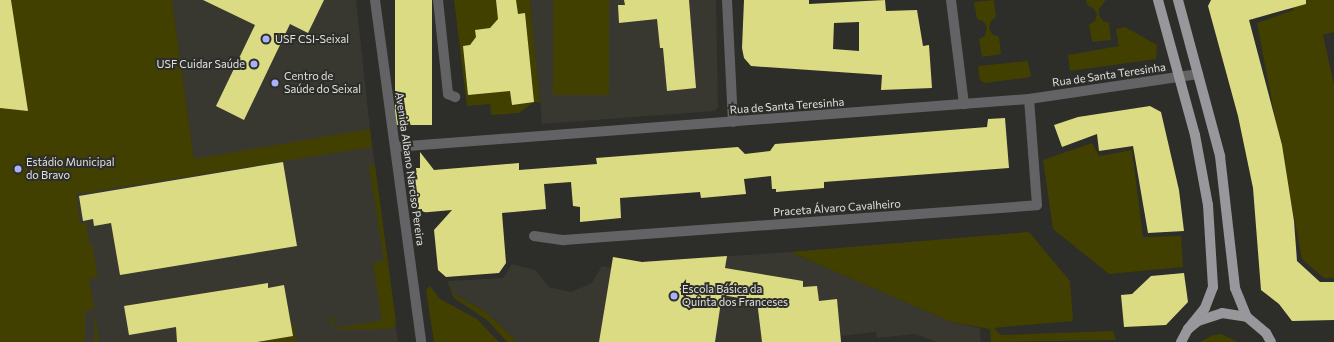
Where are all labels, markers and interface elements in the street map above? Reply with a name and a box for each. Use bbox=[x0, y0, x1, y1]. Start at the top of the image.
place label: USF CSI-Seixal bbox=[275, 32, 349, 46]
marker: USF CSI-Seixal bbox=[260, 33, 272, 45]
place label: USF Cuidar Saúde bbox=[156, 57, 245, 71]
marker: USF Cuidar Saúde bbox=[248, 58, 260, 70]
street label: Rua de Santa Teresinha bbox=[1051, 60, 1167, 90]
place label: Centro de Saúde do Seixal bbox=[284, 70, 361, 96]
marker: Centro de Saúde do Seixal bbox=[269, 77, 281, 89]
street label: Avenida Albano Narciso Pereira bbox=[393, 91, 427, 247]
street label: Rua de Santa Teresinha bbox=[729, 95, 845, 117]
place label: Estádio Municipal do Bravo bbox=[26, 156, 115, 182]
marker: Estádio Municipal do Bravo bbox=[13, 164, 23, 174]
street label: Praceta Álvaro Cavalheiro bbox=[773, 197, 901, 219]
place label: Escola Básica da Quinta dos Franceses bbox=[682, 283, 788, 309]
marker: Escola Básica da Quinta dos Franceses bbox=[669, 291, 679, 301]

